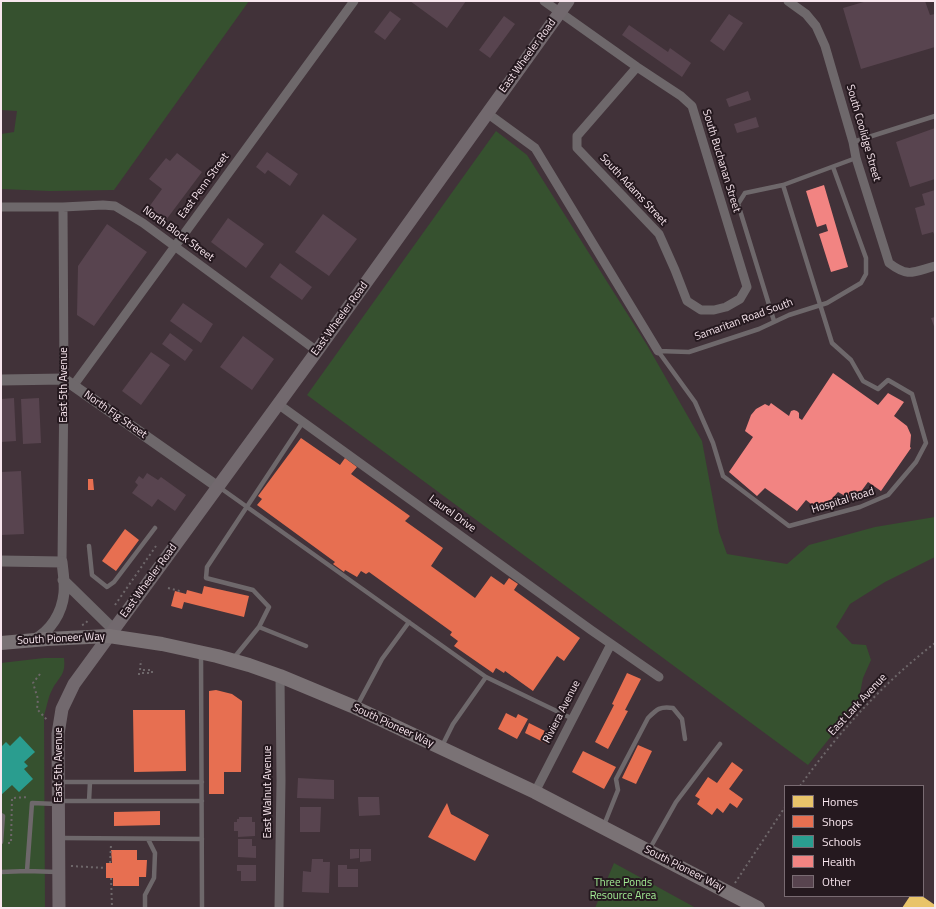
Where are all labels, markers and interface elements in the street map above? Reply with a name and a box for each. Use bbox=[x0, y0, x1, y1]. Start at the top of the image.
street label: East Wheeler Road bbox=[497, 17, 559, 95]
street label: South Coolidge Street bbox=[843, 83, 883, 183]
street label: South Buchanan Street bbox=[699, 108, 743, 214]
street label: East Penn Street bbox=[176, 151, 232, 221]
street label: South Adams Street bbox=[597, 152, 669, 228]
street label: North Block Street bbox=[140, 204, 216, 264]
street label: East Wheeler Road bbox=[309, 280, 371, 358]
street label: Samaritan Road South bbox=[693, 296, 795, 344]
street label: East 5th Avenue bbox=[57, 347, 71, 423]
street label: North Fig Street bbox=[81, 388, 149, 442]
street label: Hospital Road bbox=[810, 485, 876, 517]
street label: Laurel Drive bbox=[426, 493, 478, 535]
street label: East Wheeler Road bbox=[118, 542, 180, 620]
street label: South Pioneer Way bbox=[17, 630, 105, 648]
street label: East Lark Avenue bbox=[826, 671, 890, 739]
street label: Riviera Avenue bbox=[541, 678, 583, 746]
street label: South Pioneer Way bbox=[350, 701, 436, 751]
street label: East 5th Avenue bbox=[52, 727, 66, 803]
street label: East Walnut Avenue bbox=[261, 745, 275, 839]
legend bbox=[784, 785, 924, 897]
text: Homes bbox=[822, 792, 858, 811]
text: Shops bbox=[822, 812, 853, 831]
text: Schools bbox=[822, 832, 861, 851]
street label: South Pioneer Way bbox=[642, 843, 726, 895]
text: Health bbox=[822, 852, 856, 871]
text: Other bbox=[822, 872, 851, 891]
park label: Three Ponds Resource Area bbox=[590, 876, 656, 902]

